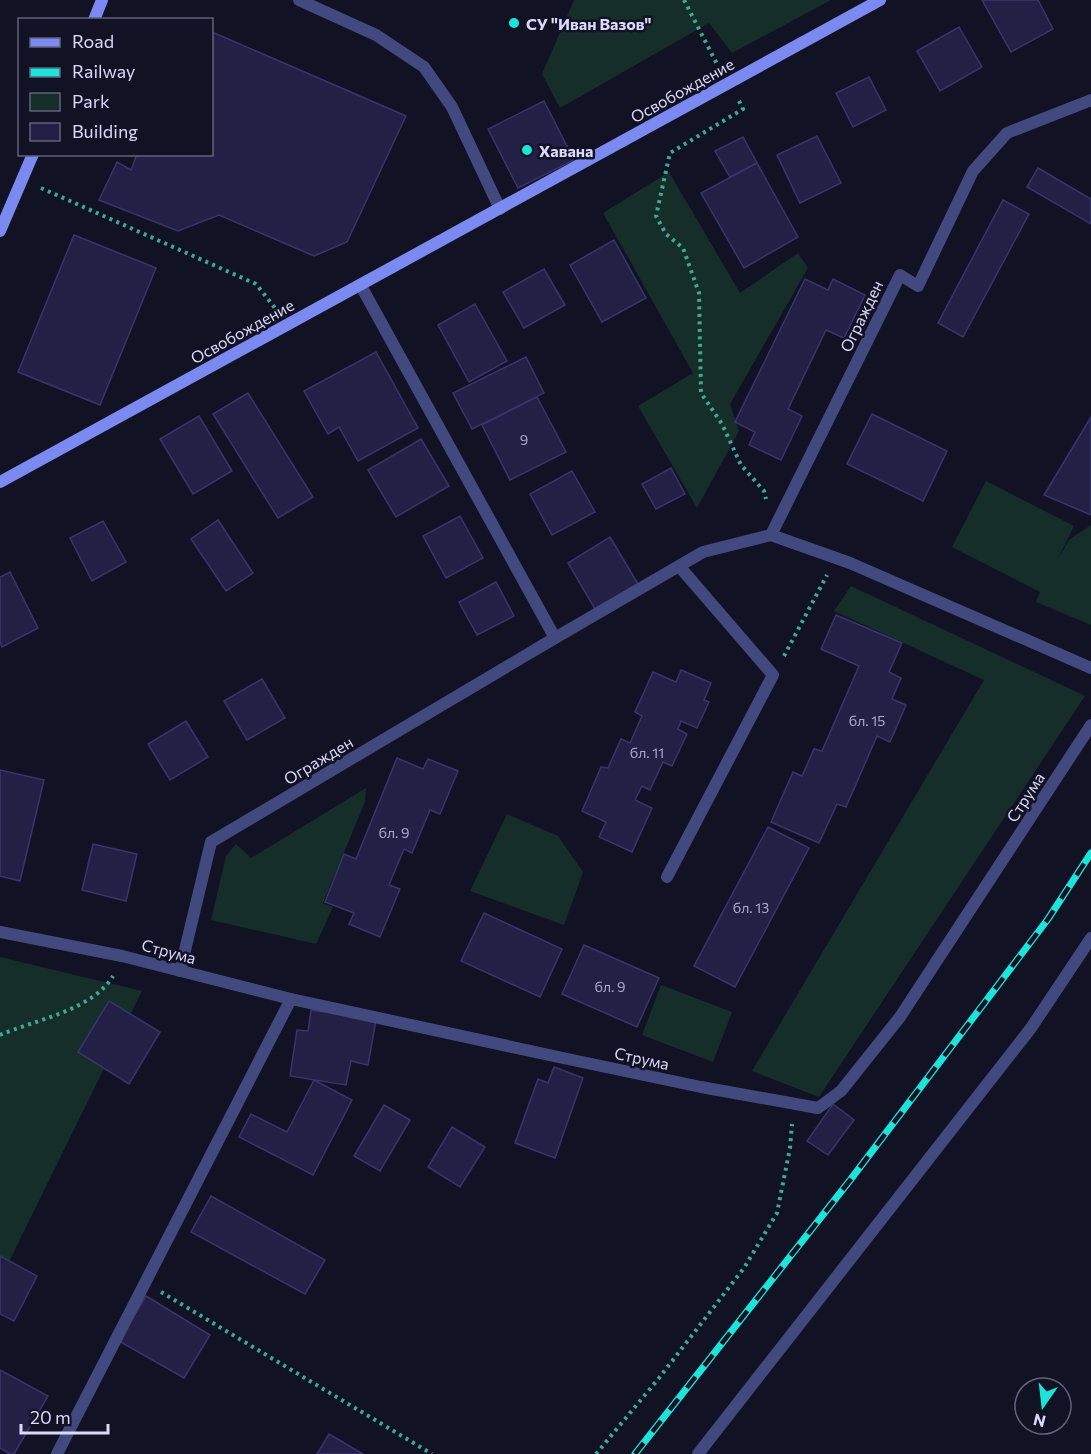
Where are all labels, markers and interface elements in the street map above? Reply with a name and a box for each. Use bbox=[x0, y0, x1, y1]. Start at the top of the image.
place label: СУ "Иван Вазов" bbox=[526, 14, 652, 33]
marker: СУ "Иван Вазов" bbox=[507, 16, 521, 30]
legend bbox=[18, 18, 213, 156]
text: Road bbox=[72, 30, 114, 52]
street label: Освобождение bbox=[627, 54, 737, 126]
text: Railway bbox=[72, 60, 135, 82]
text: Park bbox=[72, 90, 110, 112]
text: Building bbox=[72, 120, 138, 142]
place label: Хавана bbox=[539, 141, 593, 160]
marker: Хавана bbox=[520, 143, 534, 157]
street label: Огражден bbox=[836, 277, 886, 355]
street label: Освобождение bbox=[187, 295, 297, 367]
house number: 9 bbox=[520, 431, 528, 448]
house number: бл. 15 bbox=[849, 712, 885, 729]
street label: Огражден bbox=[280, 732, 356, 788]
house number: бл. 11 bbox=[630, 744, 664, 761]
street label: Струма bbox=[1002, 769, 1048, 825]
house number: бл. 9 bbox=[379, 824, 409, 841]
house number: бл. 13 bbox=[733, 899, 769, 916]
street label: Струма bbox=[140, 935, 198, 967]
house number: бл. 9 bbox=[595, 978, 625, 995]
street label: Струма bbox=[613, 1043, 671, 1073]
north arrow bbox=[1013, 1376, 1073, 1436]
scale bar bbox=[21, 1397, 108, 1435]
text: 20 m bbox=[30, 1406, 71, 1428]
text: N bbox=[1031, 1410, 1047, 1432]

